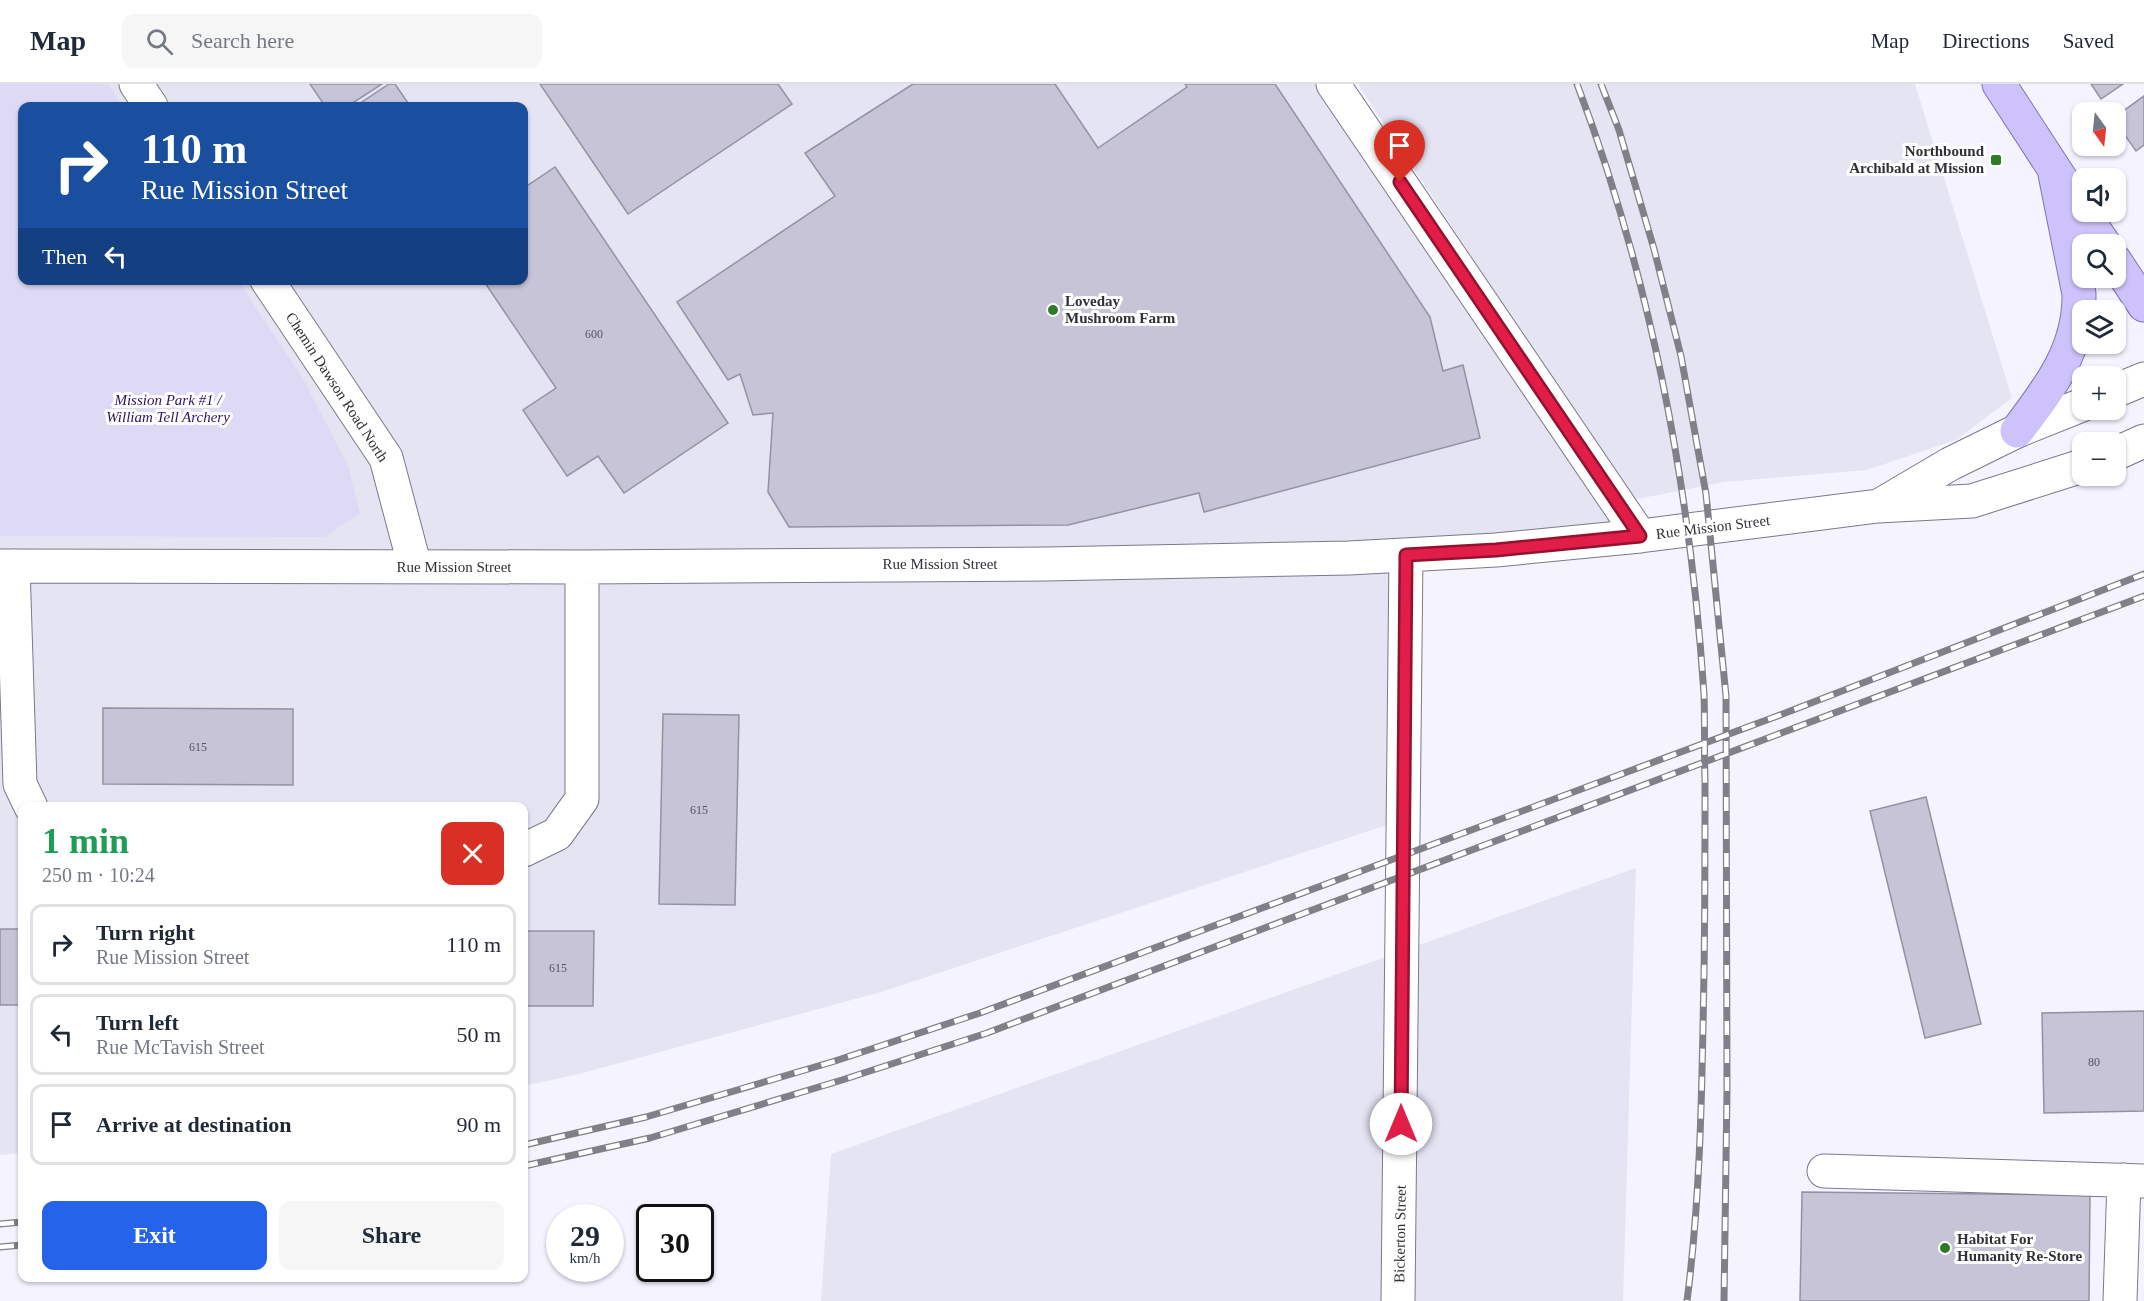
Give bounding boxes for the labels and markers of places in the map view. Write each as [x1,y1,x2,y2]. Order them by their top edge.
pin [1374,120,1425,182]
place label: Northbound Archibald at Mission [1849,143,1985,176]
marker: Northbound Archibald at Mission [1989,153,2003,167]
place label: Loveday Mushroom Farm [1065,293,1176,326]
marker: Loveday Mushroom Farm [1046,303,1060,317]
place label: Habitat For Humanity Re-Store [1957,1231,2082,1264]
marker: Habitat For Humanity Re-Store [1938,1241,1952,1255]

